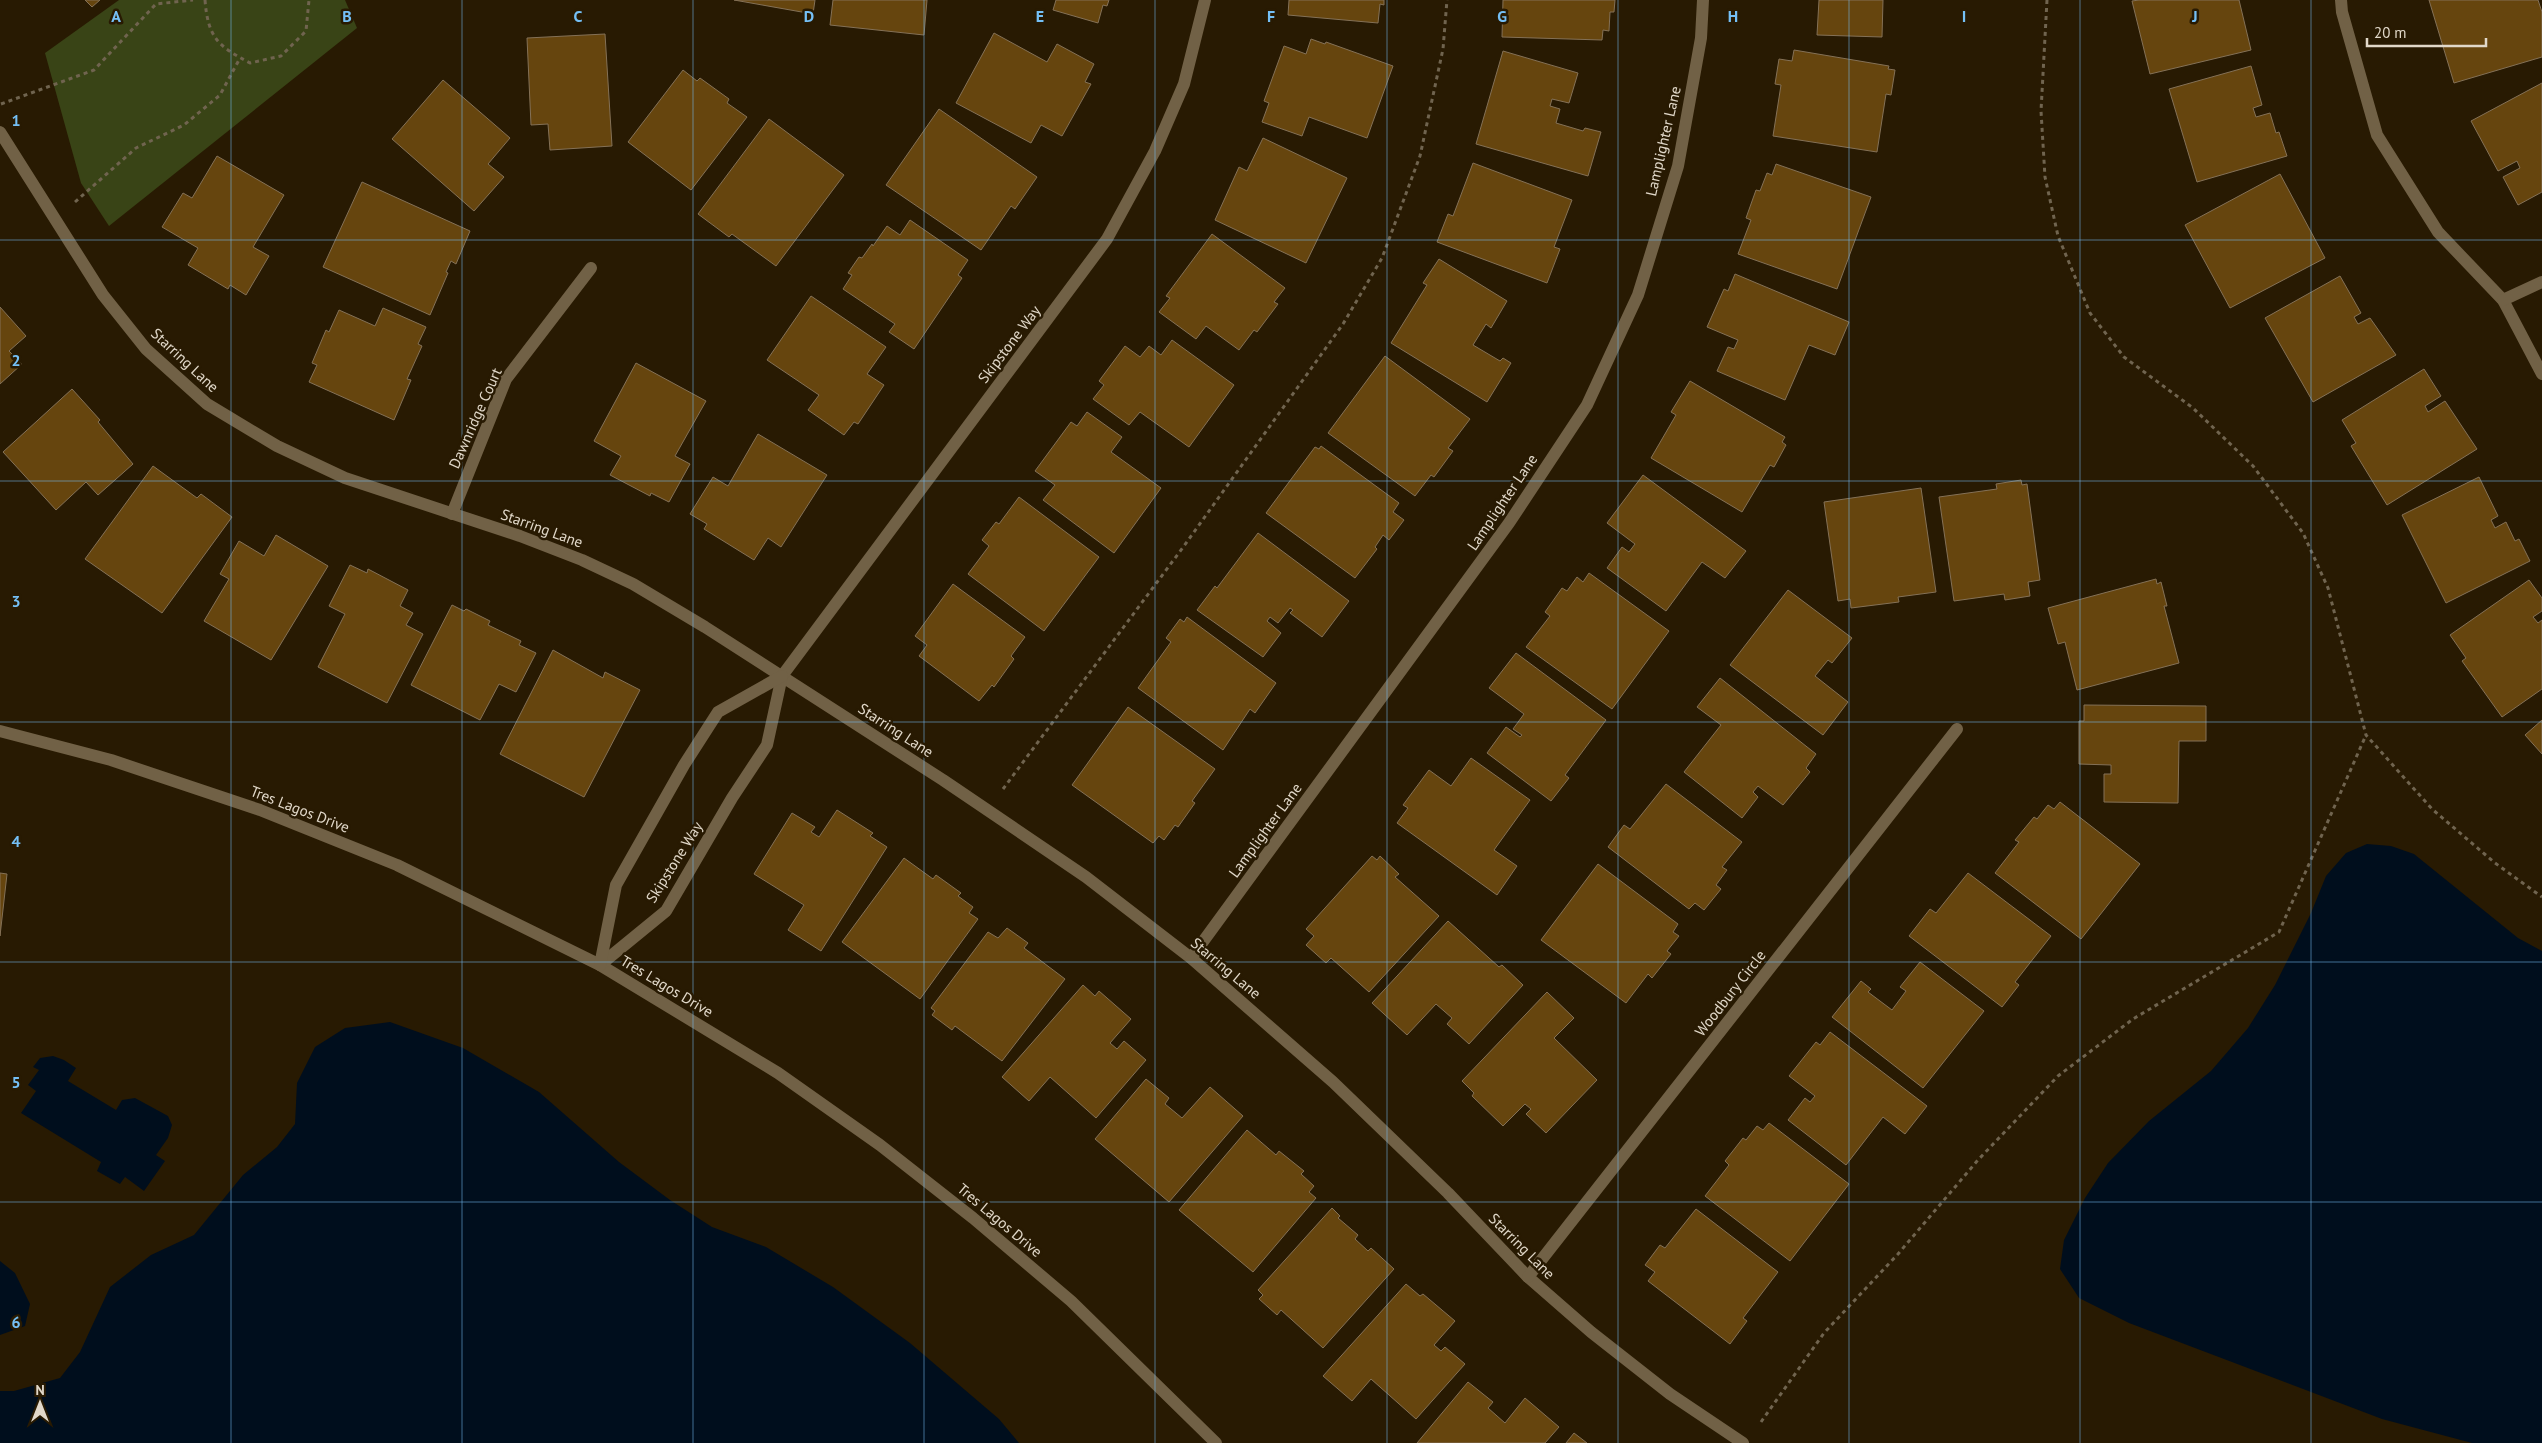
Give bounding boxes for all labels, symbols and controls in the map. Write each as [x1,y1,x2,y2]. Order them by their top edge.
text: A [111,6,121,26]
text: B [342,6,352,26]
text: C [574,6,583,26]
text: D [804,6,814,26]
text: E [1036,6,1044,26]
text: F [1267,6,1275,26]
text: G [1497,6,1507,26]
text: H [1728,6,1738,26]
text: I [1962,6,1966,26]
text: J [2191,6,2198,26]
scale bar [2367,15,2486,47]
text: 20 m [2374,23,2407,42]
street label: Lamplighter Lane [1641,84,1685,198]
text: 1 [11,110,21,130]
street label: Skipstone Way [974,301,1044,387]
street label: Starring Lane [147,324,223,396]
text: 2 [11,350,21,370]
street label: Dawnridge Court [444,365,506,471]
street label: Lamplighter Lane [1463,450,1541,554]
street label: Starring Lane [498,504,586,552]
text: 3 [11,591,21,611]
street label: Starring Lane [855,699,937,761]
street label: Lamplighter Lane [1224,779,1306,881]
street label: Tres Lagos Drive [248,781,352,837]
street label: Skipstone Way [641,818,707,906]
text: 4 [11,831,21,851]
street label: Starring Lane [1187,933,1265,1003]
street label: Woodbury Circle [1690,946,1770,1040]
street label: Tres Lagos Drive [617,951,717,1021]
text: 5 [11,1072,21,1092]
street label: Tres Lagos Drive [954,1179,1046,1261]
street label: Starring Lane [1485,1209,1559,1283]
text: 6 [11,1312,21,1332]
north arrow [15,1378,65,1428]
text: N [35,1381,45,1399]

